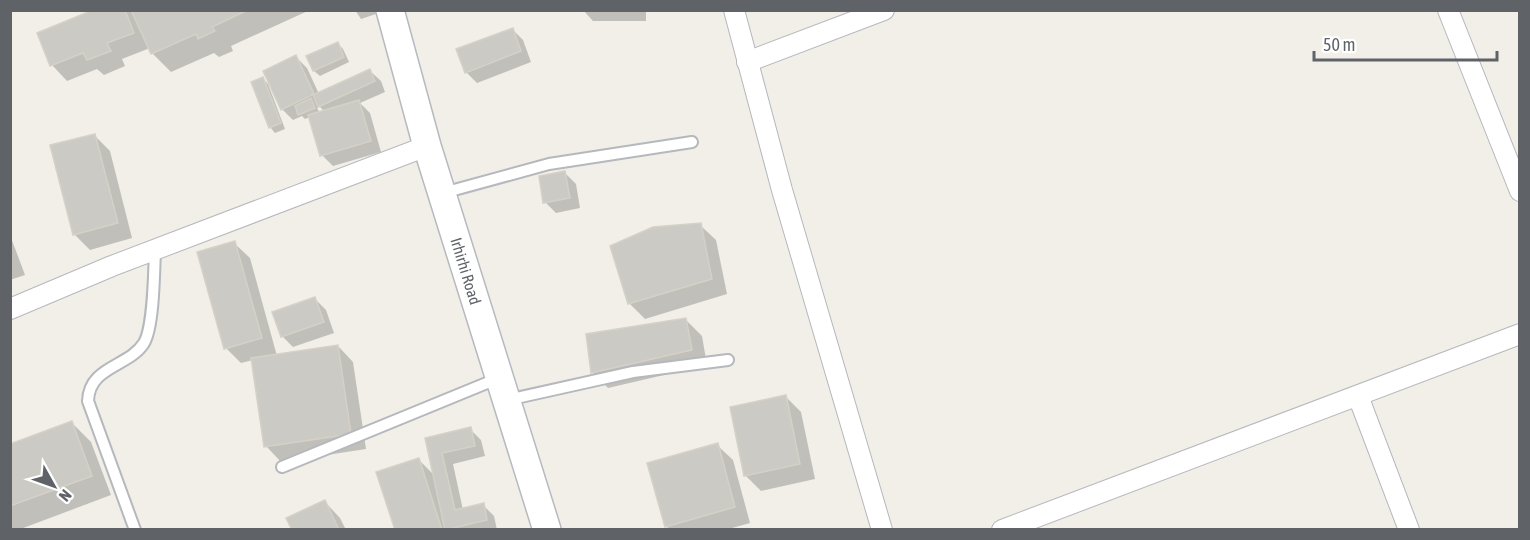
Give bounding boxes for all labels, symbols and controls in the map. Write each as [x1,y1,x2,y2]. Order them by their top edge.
scale bar [1314,24,1497,62]
text: 50 m [1323,34,1355,55]
street label: Irhirhi Road [447,235,485,307]
north arrow [24,456,84,516]
text: N [56,486,75,505]

